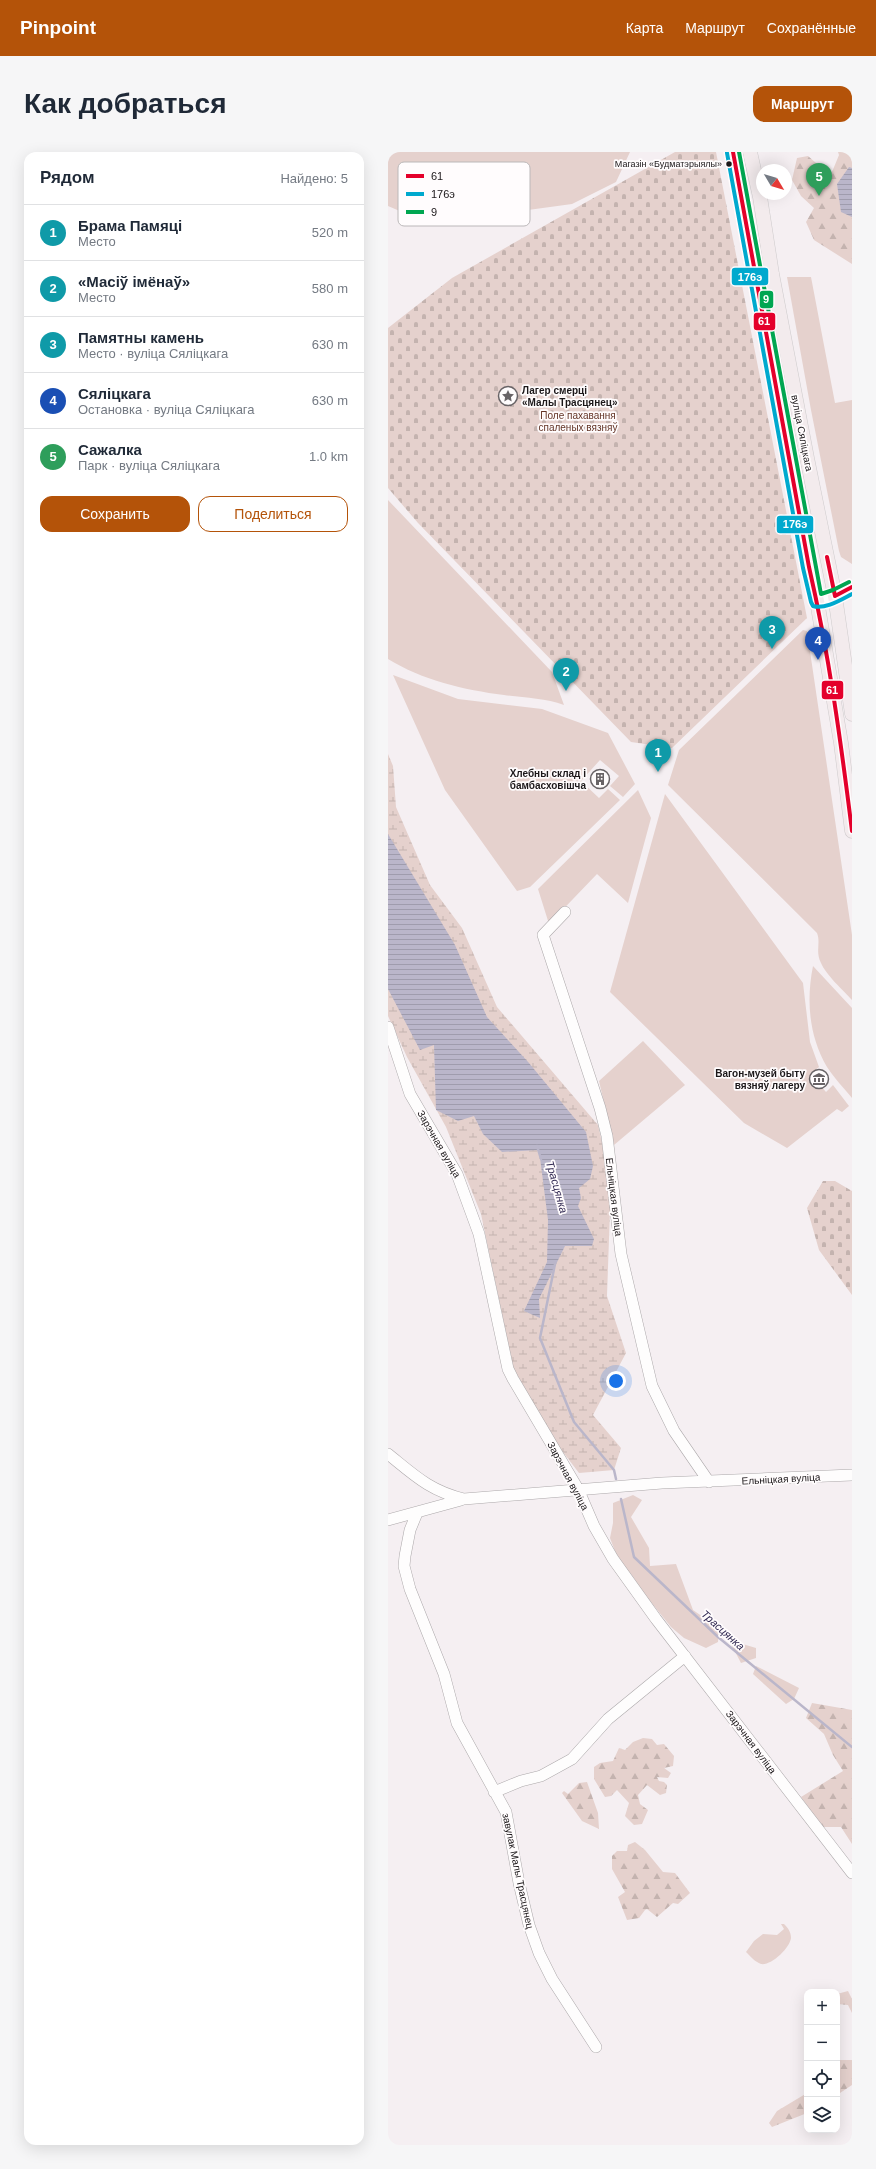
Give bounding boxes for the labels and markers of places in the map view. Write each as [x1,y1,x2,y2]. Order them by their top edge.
place label: Магазін «Будматэрыялы» [615,159,722,169]
marker: Магазін «Будматэрыялы» [724,159,734,169]
pin: 5 [806,163,832,196]
place icon: Лагер смерці «Малы Трасцянец» [497,385,519,407]
place label: Лагер смерці «Малы Трасцянец» [522,385,618,408]
pin: 3 [759,616,785,649]
pin: 4 [805,627,831,660]
pin: 2 [553,658,579,691]
pin: 1 [645,739,671,772]
place label: Хлебны склад і бамбасховішча [510,768,586,791]
building icon: Хлебны склад і бамбасховішча [589,768,611,790]
place label: Вагон-музей быту вязняў лагеру [715,1068,805,1091]
museum icon: Вагон-музей быту вязняў лагеру [808,1068,830,1090]

